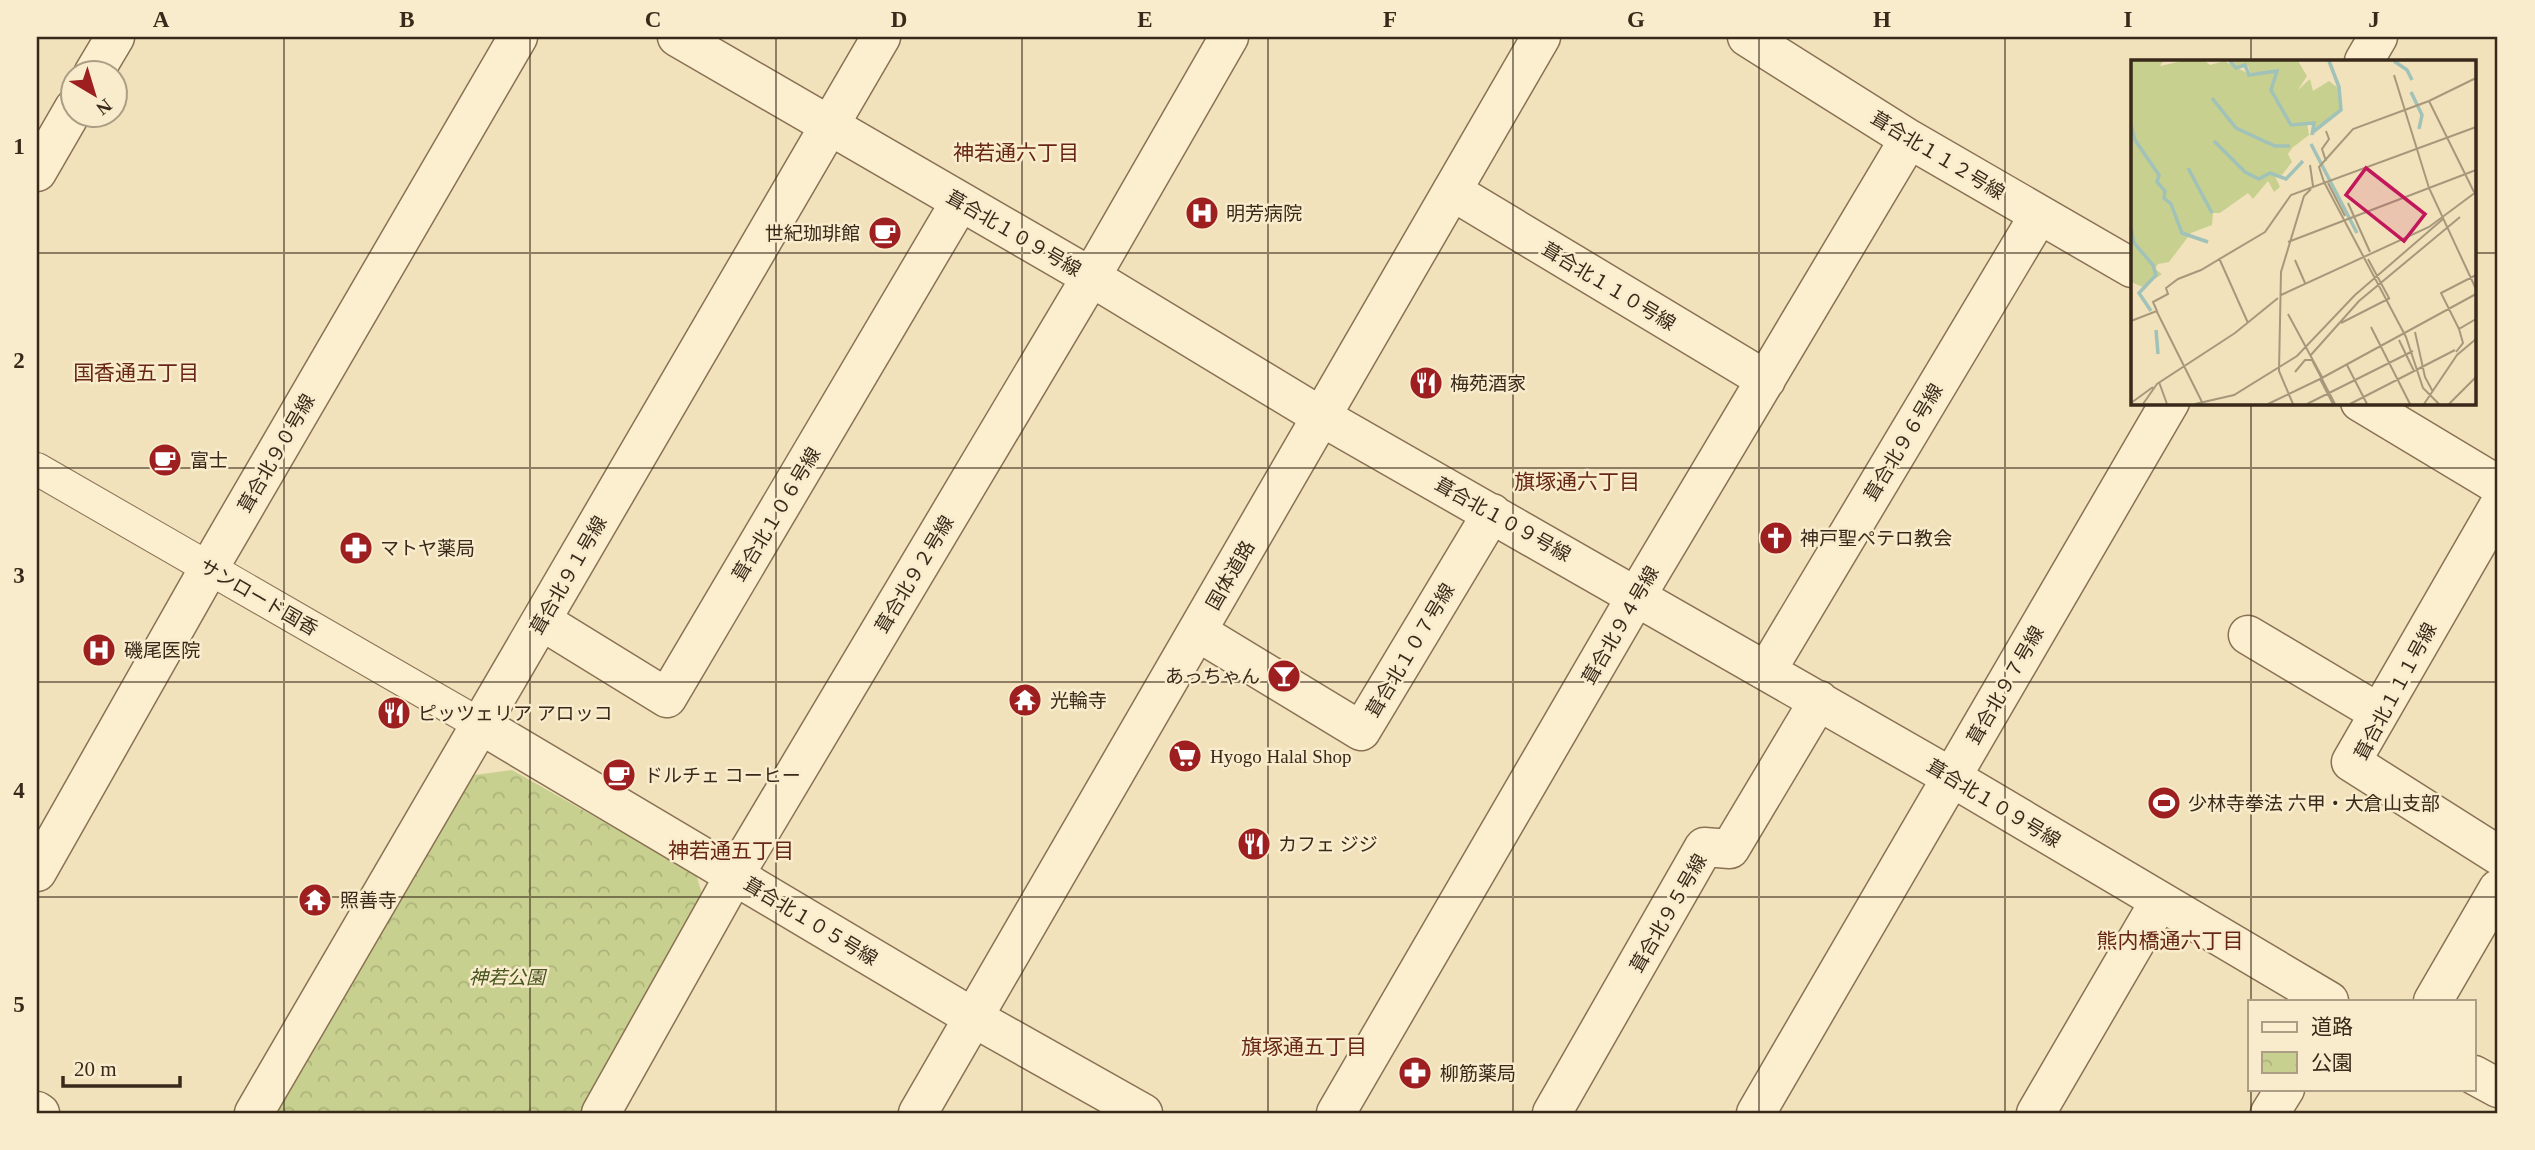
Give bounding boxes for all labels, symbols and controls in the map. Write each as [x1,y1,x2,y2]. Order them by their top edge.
text: A [153,7,170,32]
text: B [399,7,415,32]
text: C [645,7,661,32]
text: D [891,7,907,32]
text: E [1137,7,1153,32]
text: F [1383,7,1397,32]
text: G [1627,7,1645,32]
text: H [1873,7,1891,32]
text: I [2124,7,2133,32]
text: J [2368,7,2380,32]
north arrow [60,60,130,130]
inset map [2131,60,2476,404]
text: N [92,95,116,120]
street label: 葺合北１１２号線 [1867,107,2008,204]
text: 1 [13,134,25,159]
district label: 神若通六丁目 [953,141,1079,165]
street label: 葺合北１０９号線 [943,186,1085,281]
hospital icon: 明芳病院 [1183,194,1221,232]
place label: 明芳病院 [1226,203,1302,224]
cafe icon: 世紀珈琲館 [866,214,904,252]
place label: 世紀珈琲館 [765,223,860,244]
street label: 葺合北１１０号線 [1538,238,1679,335]
text: 2 [13,348,25,373]
district label: 国香通五丁目 [73,361,199,385]
restaurant icon: 梅苑酒家 [1407,364,1445,402]
place label: 梅苑酒家 [1450,373,1526,394]
street label: 葺合北９６号線 [1860,380,1947,505]
street label: 葺合北９０号線 [234,390,319,516]
cafe icon: 富士 [146,441,184,479]
street label: 葺合北１０６号線 [728,444,825,585]
place label: 富士 [190,450,228,471]
district label: 旗塚通六丁目 [1514,470,1640,494]
street label: 葺合北１０９号線 [1431,473,1574,565]
street label: 葺合北９１号線 [526,512,611,638]
street label: 葺合北９２号線 [871,512,958,637]
church icon: 神戸聖ぺテロ教会 [1757,519,1795,557]
place label: 神戸聖ぺテロ教会 [1800,528,1952,549]
pharmacy icon: マトヤ薬局 [337,529,375,567]
street label: 国体道路 [1202,537,1259,613]
place label: マトヤ薬局 [380,538,475,559]
street label: サンロード国香 [196,555,322,640]
street label: 葺合北９４号線 [1578,562,1663,688]
text: 3 [13,563,25,588]
street label: 葺合北１０７号線 [1362,580,1459,721]
street label: 葺合北１１１号線 [2350,619,2440,763]
street label: 葺合北９７号線 [1963,622,2048,748]
hospital icon: 磯尾医院 [80,631,118,669]
place label: 磯尾医院 [124,640,200,661]
bar icon: あっちゃん [1265,657,1303,695]
place label: あっちゃん [1165,666,1260,687]
temple icon: 光輪寺 [1006,681,1044,719]
place label: 光輪寺 [1050,690,1107,711]
restaurant icon: ピッツェリア アロッコ [375,694,413,732]
place label: ピッツェリア アロッコ [418,703,613,724]
supermarket icon: Hyogo Halal Shop [1166,737,1204,775]
place label: Hyogo Halal Shop [1210,746,1351,767]
street label: 葺合北１０９号線 [1923,755,2064,852]
cafe icon: ドルチェ コーヒー [600,756,638,794]
place label: ドルチェ コーヒー [644,765,801,786]
text: 4 [13,778,25,803]
sports icon: 少林寺拳法 六甲・大倉山支部 [2145,784,2183,822]
place label: 少林寺拳法 六甲・大倉山支部 [2188,793,2440,814]
restaurant icon: カフェ ジジ [1235,825,1273,863]
place label: カフェ ジジ [1278,834,1378,855]
district label: 神若通五丁目 [668,839,794,863]
street label: 葺合北９５号線 [1626,850,1711,976]
street label: 葺合北１０５号線 [740,873,881,970]
temple icon: 照善寺 [296,881,334,919]
place label: 照善寺 [340,890,397,911]
district label: 熊内橋通六丁目 [2097,929,2244,953]
park label: 神若公園 [469,967,548,988]
text: 5 [13,992,25,1017]
legend [2248,1000,2476,1090]
text: 道路 [2311,1015,2353,1039]
district label: 旗塚通五丁目 [1241,1035,1367,1059]
scale bar [63,1045,180,1089]
text: 公園 [2311,1051,2353,1075]
pharmacy icon: 柳筋薬局 [1396,1054,1434,1092]
text: 20 m [74,1057,117,1081]
place label: 柳筋薬局 [1440,1063,1516,1084]

